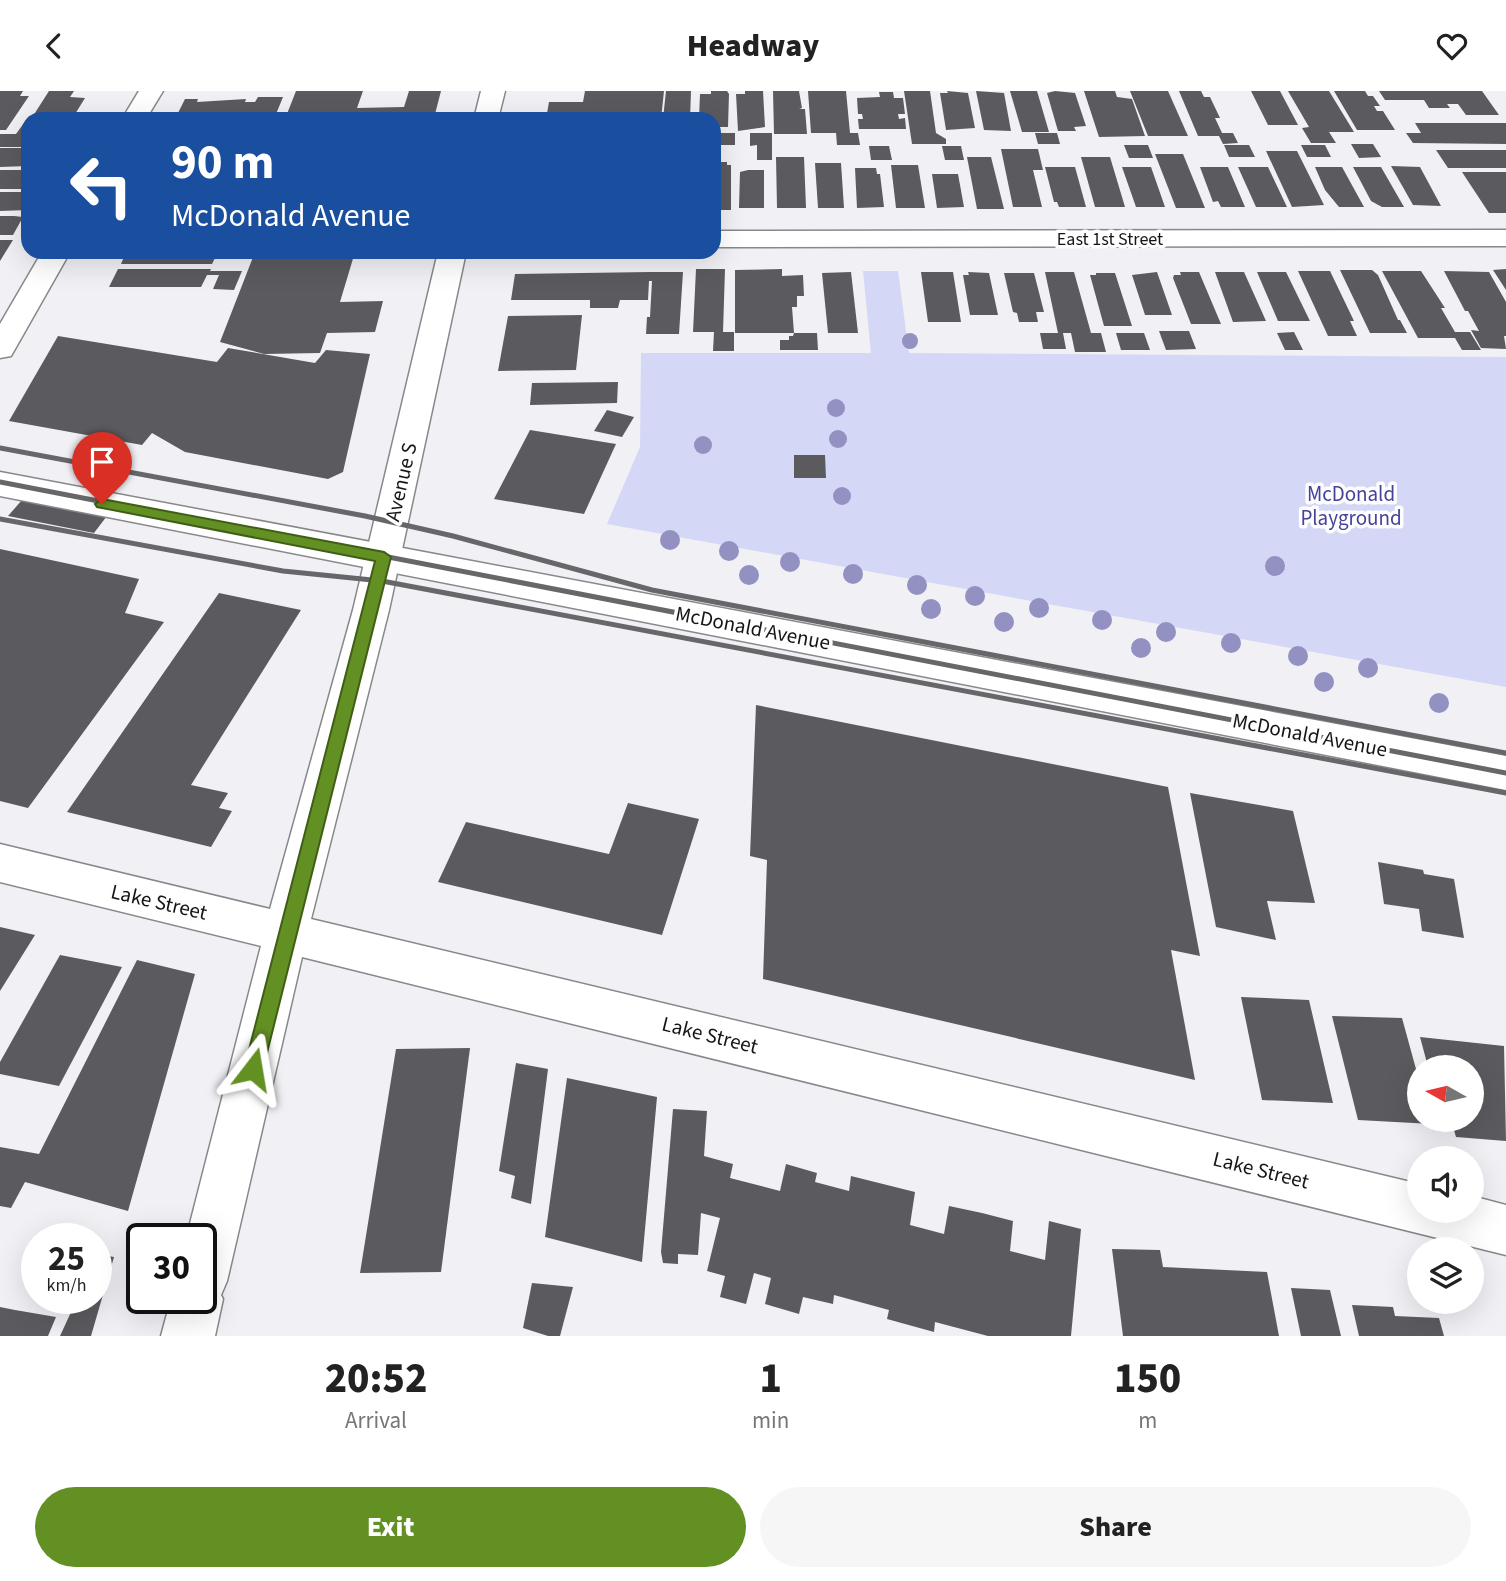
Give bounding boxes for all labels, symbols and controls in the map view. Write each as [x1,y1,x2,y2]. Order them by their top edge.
text: Headway [687,23,819,69]
icon: back [35,27,73,65]
icon: heart [1433,27,1471,65]
text: 90 m [171,128,275,198]
icon: left [56,140,147,231]
text: McDonald Avenue [171,193,410,239]
street label: East 1st Street [1057,227,1163,252]
pin [72,432,132,504]
street label: Avenue S [377,440,425,524]
icon: arrive [83,443,121,481]
park label: McDonald Playground [1300,479,1402,533]
street label: McDonald Avenue [673,598,833,658]
street label: McDonald Avenue [1230,705,1390,765]
street label: Lake Street [108,876,210,928]
street label: Lake Street [659,1009,761,1061]
position arrow [216,1032,290,1106]
north arrow [1407,1055,1484,1132]
map controls [1407,1055,1484,1314]
street label: Lake Street [1210,1144,1312,1196]
button: sound [1407,1146,1484,1223]
speed limit sign: 30 [126,1223,217,1314]
text: 25 [48,1234,85,1284]
button: layers [1407,1237,1484,1314]
text: km/h [47,1273,86,1298]
text: 20:52 [325,1349,427,1409]
text: 1 [759,1349,782,1409]
text: 150 [1114,1349,1181,1409]
text: Arrival [345,1404,407,1437]
text: min [752,1404,789,1437]
text: m [1138,1404,1157,1437]
button: Exit [35,1487,746,1567]
button: Share [760,1487,1471,1567]

